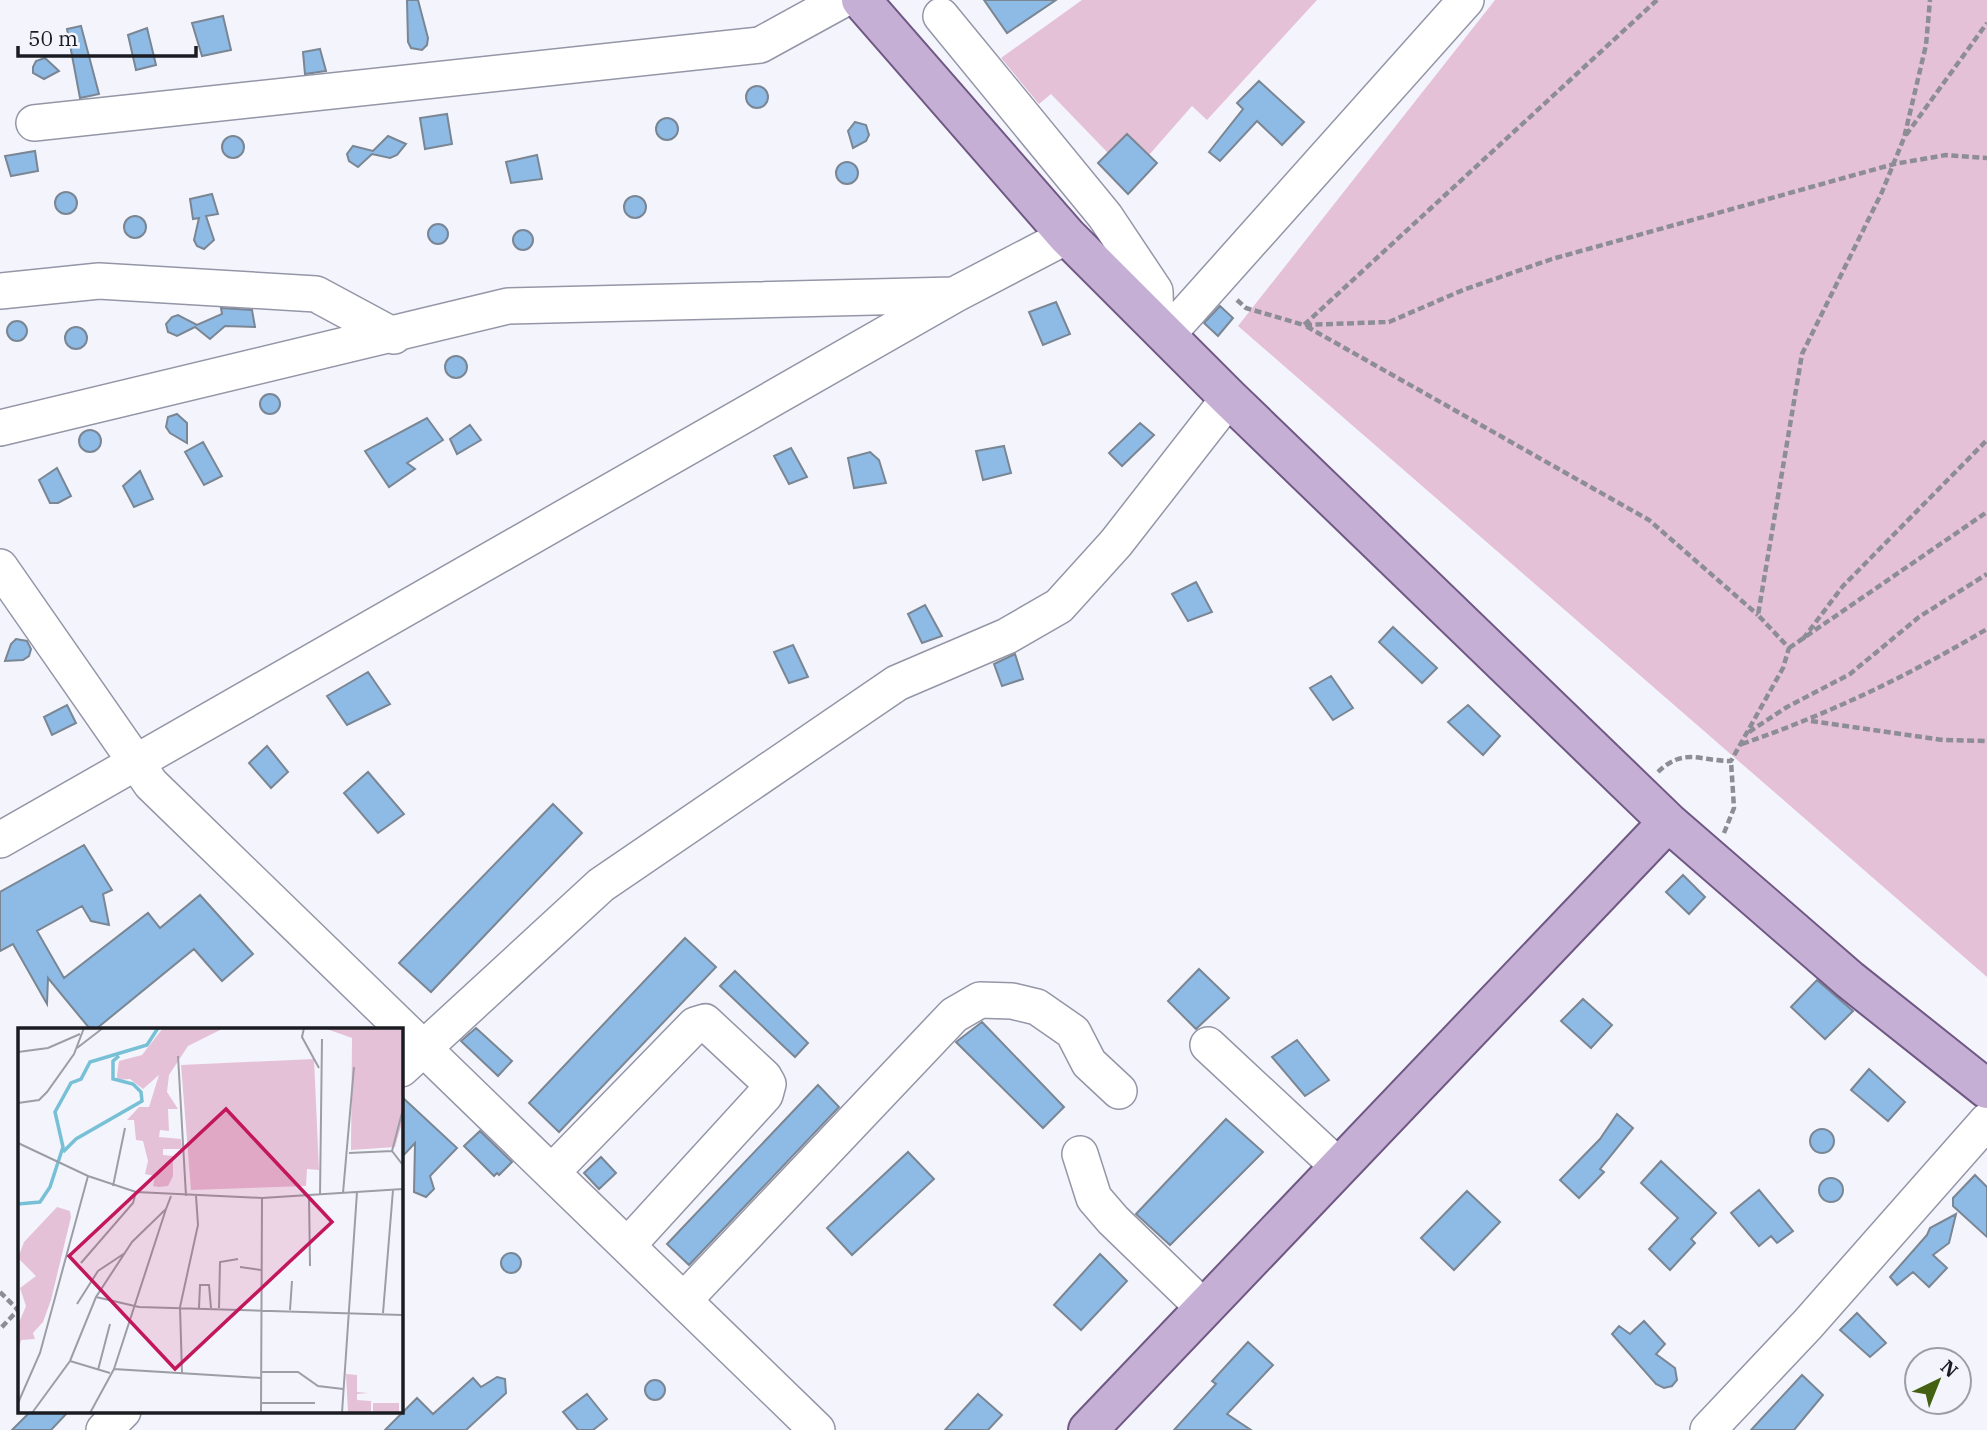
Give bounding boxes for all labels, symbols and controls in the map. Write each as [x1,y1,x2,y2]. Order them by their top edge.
scale bar [18,14,196,58]
text: 50 m [28,24,78,52]
inset map [18,1028,402,1412]
north arrow [1903,1346,1973,1416]
text: N [1936,1355,1963,1382]

